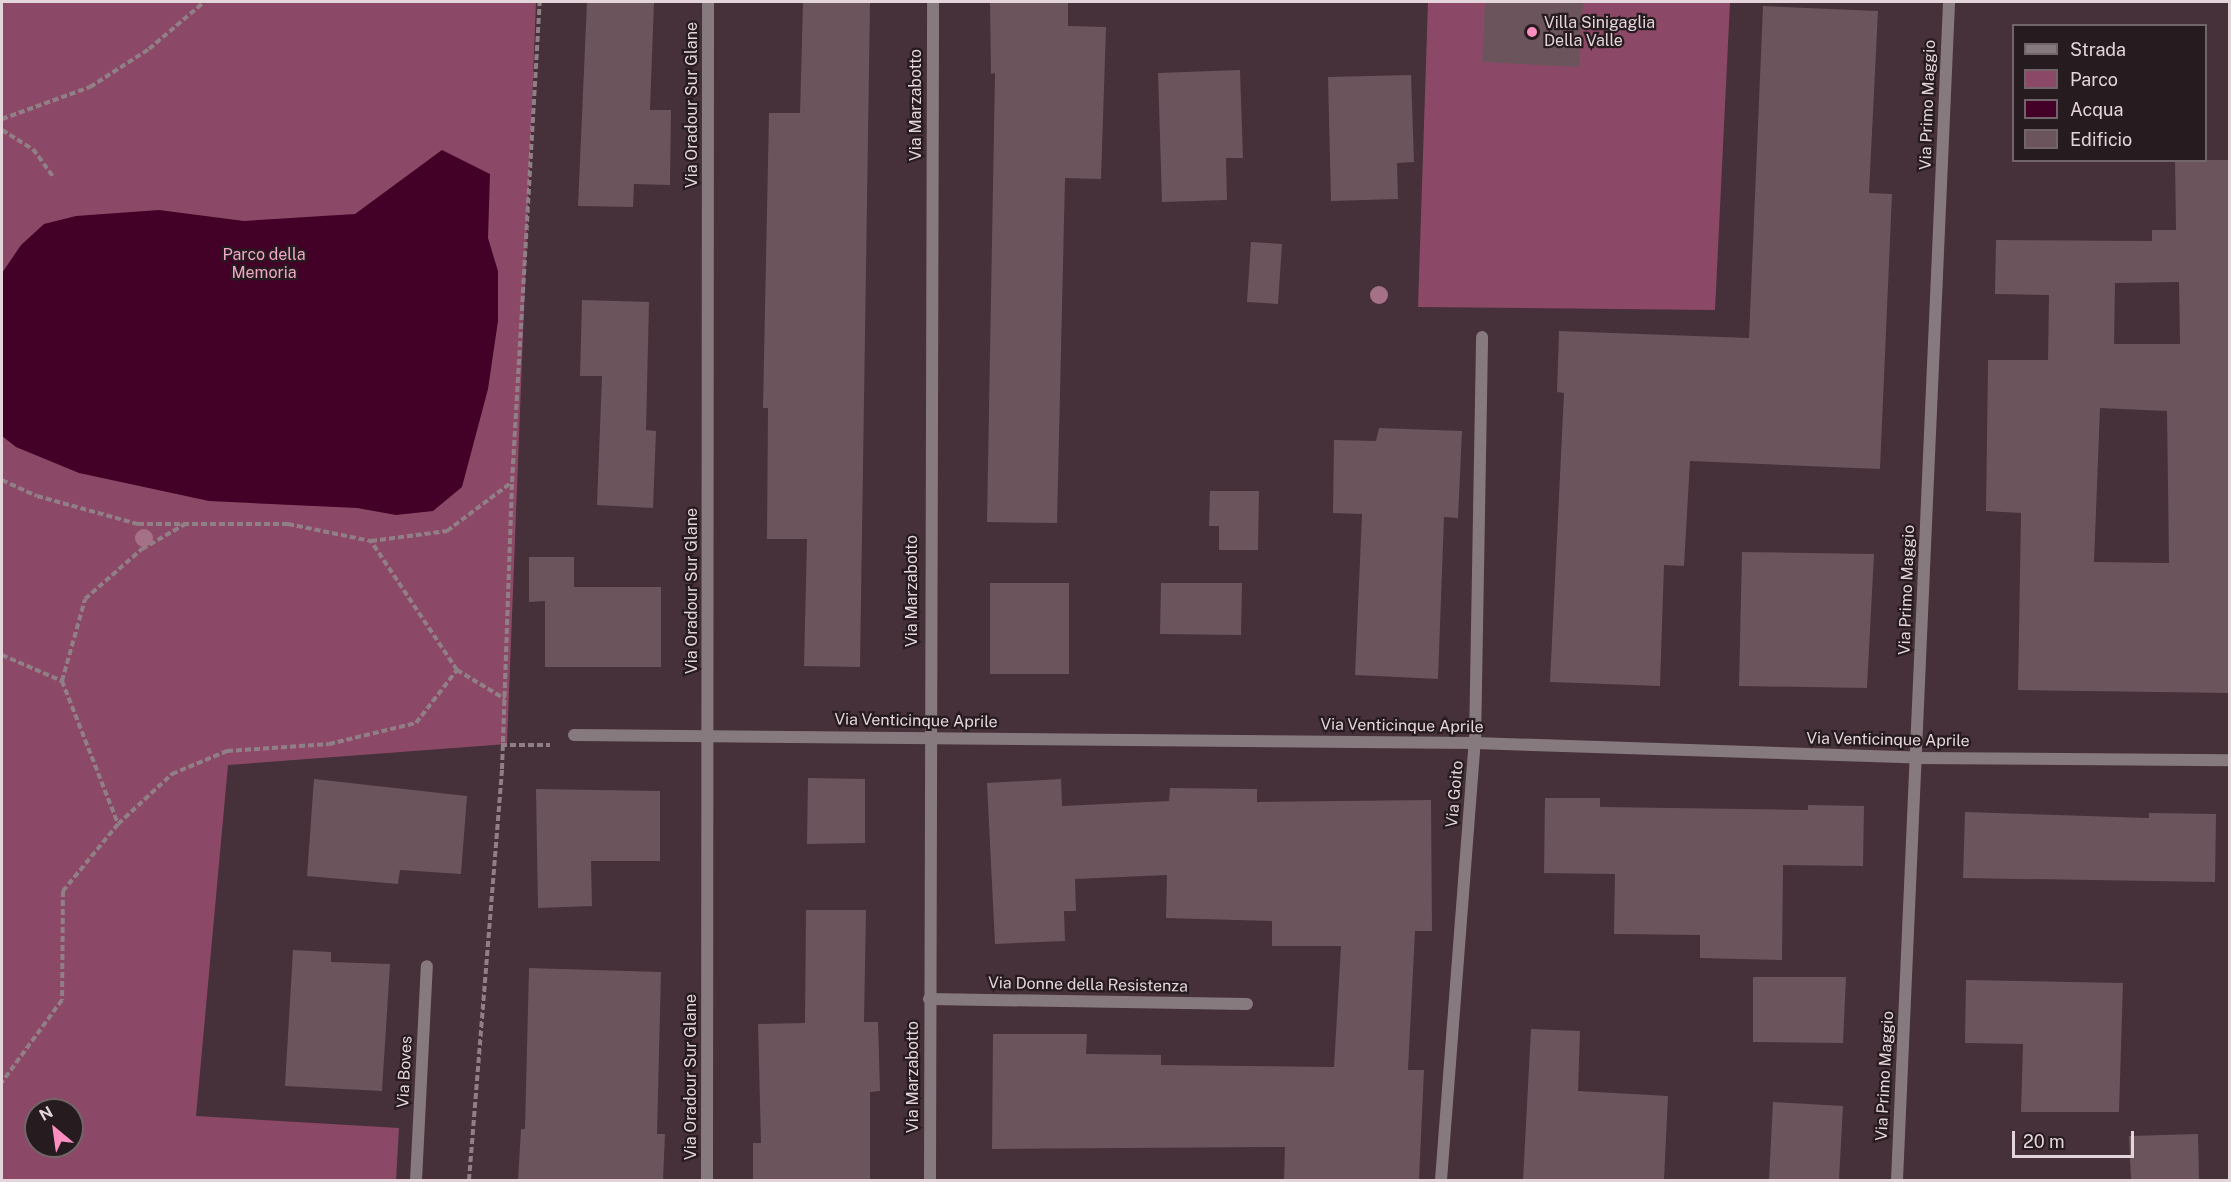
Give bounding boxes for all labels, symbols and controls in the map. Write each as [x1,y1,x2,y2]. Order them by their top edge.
place label: Villa Sinigaglia Della Valle [1544,13,1655,51]
street label: Via Oradour Sur Glane [682,22,702,188]
legend [2012,24,2207,162]
marker: Villa Sinigaglia Della Valle [1525,25,1539,39]
street label: Via Primo Maggio [1916,39,1940,171]
text: Strada [2070,39,2126,60]
street label: Via Marzabotto [906,49,926,161]
text: Parco [2070,69,2118,90]
text: Acqua [2070,99,2123,120]
text: Edificio [2070,129,2132,150]
park label: Parco della Memoria [222,245,306,283]
street label: Via Oradour Sur Glane [682,508,702,674]
street label: Via Primo Maggio [1895,524,1919,656]
street label: Via Marzabotto [902,535,922,647]
street label: Via Venticinque Aprile [834,710,998,732]
street label: Via Venticinque Aprile [1320,715,1484,737]
street label: Via Venticinque Aprile [1806,729,1970,751]
street label: Via Goito [1443,760,1467,828]
street label: Via Donne della Resistenza [988,974,1188,996]
street label: Via Oradour Sur Glane [681,994,701,1160]
street label: Via Primo Maggio [1872,1010,1898,1142]
street label: Via Marzabotto [903,1021,923,1133]
street label: Via Boves [394,1035,416,1109]
north arrow [24,1098,84,1158]
text: N [36,1102,56,1125]
scale bar [2015,1119,2136,1157]
text: 20 m [2023,1131,2065,1152]

